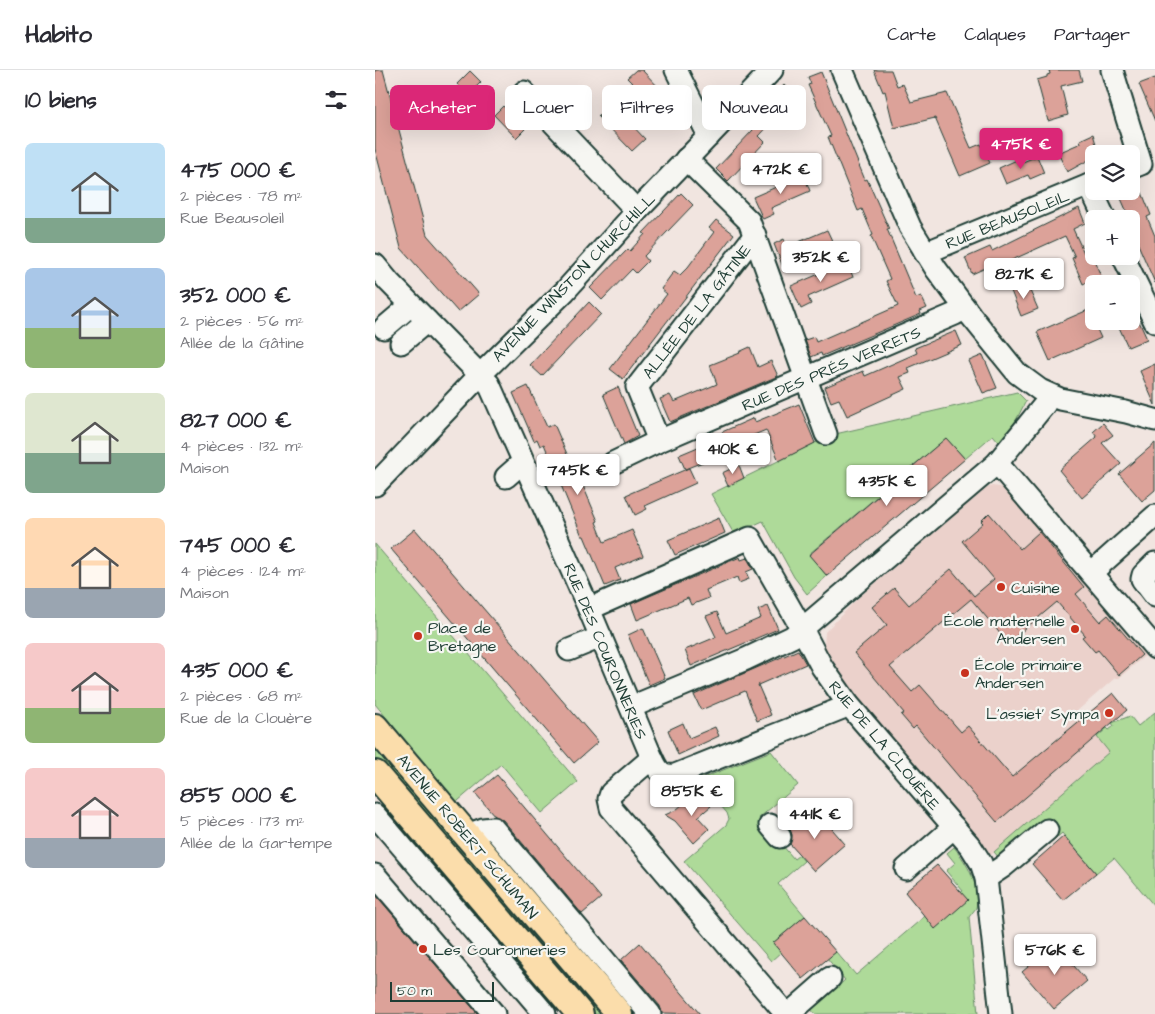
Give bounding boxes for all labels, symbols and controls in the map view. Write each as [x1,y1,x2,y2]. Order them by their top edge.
text: Habito [25,18,92,52]
text: Carte [887,22,936,47]
text: Calques [964,22,1026,47]
text: Partager [1054,22,1130,47]
chip: Acheter [390,85,495,130]
chip: Louer [505,85,592,130]
chip: Filtres [602,85,692,130]
chip: Nouveau [702,85,806,130]
text: 10 biens [25,86,97,115]
icon: filters [322,86,350,114]
pin: 475K € [980,128,1062,170]
text: 475K € [991,133,1051,155]
map controls [1085,145,1140,330]
button: layers [1085,145,1140,200]
pin: 472K € [740,152,822,195]
text: 475 000 € [180,156,295,185]
text: 472K € [752,158,810,180]
icon: home [65,163,125,223]
text: 2 pièces · 78 m² [180,185,303,207]
street label: RUE BEAUSOLEIL [942,185,1072,255]
street label: AVENUE WINSTON CHURCHILL [487,189,660,367]
text: Rue Beausoleil [180,207,284,229]
button: + [1085,210,1140,265]
street label: ALLÉE DE LA GÂTINE [637,239,757,383]
pin: 352K € [780,240,862,283]
text: 352K € [792,246,850,268]
pin: 827K € [983,258,1065,300]
text: 827K € [995,263,1053,285]
button: − [1085,275,1140,330]
text: 352 000 € [180,281,291,310]
icon: home [65,288,125,348]
text: 2 pièces · 56 m² [180,310,304,332]
street label: RUE DES PRÉS VERRETS [738,321,924,417]
text: Allée de la Gâtine [180,332,304,354]
text: 827 000 € [180,406,292,435]
icon: home [65,413,125,473]
pin: 410K € [692,432,774,475]
text: 4 pièces · 132 m² [180,435,303,457]
text: 410K € [707,438,759,460]
pin: 745K € [537,454,619,496]
text: Maison [180,457,229,479]
text: 745K € [548,459,608,481]
pin: 435K € [846,464,928,507]
text: 435K € [857,470,917,492]
text: 745 000 € [180,531,295,560]
icon: home [65,538,125,598]
text: 4 pièces · 124 m² [180,560,306,582]
street label: RUE DES COURONNERIES [558,560,652,743]
place label: Cuisine [1011,577,1060,599]
marker: Cuisine [995,581,1007,593]
text: Maison [180,582,229,604]
place label: École maternelle Andersen [944,610,1065,650]
place label: Place de Bretagne [428,617,497,658]
marker: École maternelle Andersen [1069,623,1081,635]
marker: Place de Bretagne [412,630,424,642]
place label: École primaire Andersen [975,654,1082,694]
text: 435 000 € [180,656,293,685]
icon: home [65,663,125,723]
marker: École primaire Andersen [959,667,971,679]
street label: RUE DE LA CLOUÈRE [824,676,945,815]
text: 2 pièces · 68 m² [180,685,303,707]
place label: L'assiet' Sympa [986,703,1099,726]
text: Rue de la Clouère [180,707,312,729]
marker: L'assiet' Sympa [1103,707,1115,719]
street label: AVENUE ROBERT SCHUMAN [392,749,543,924]
pin: 855K € [651,774,733,817]
text: 855K € [661,780,723,802]
text: 855 000 € [180,781,297,810]
icon: home [65,788,125,848]
pin: 441K € [774,798,856,840]
text: 441K € [789,803,841,825]
text: 5 pièces · 173 m² [180,810,304,832]
text: Allée de la Gartempe [180,832,333,854]
pin: 576K € [1014,934,1096,976]
place label: Les Couronneries [433,939,566,961]
text: 576K € [1025,939,1085,961]
marker: Les Couronneries [417,943,429,955]
scale bar [390,979,494,1002]
text: 50 m [397,981,432,1001]

